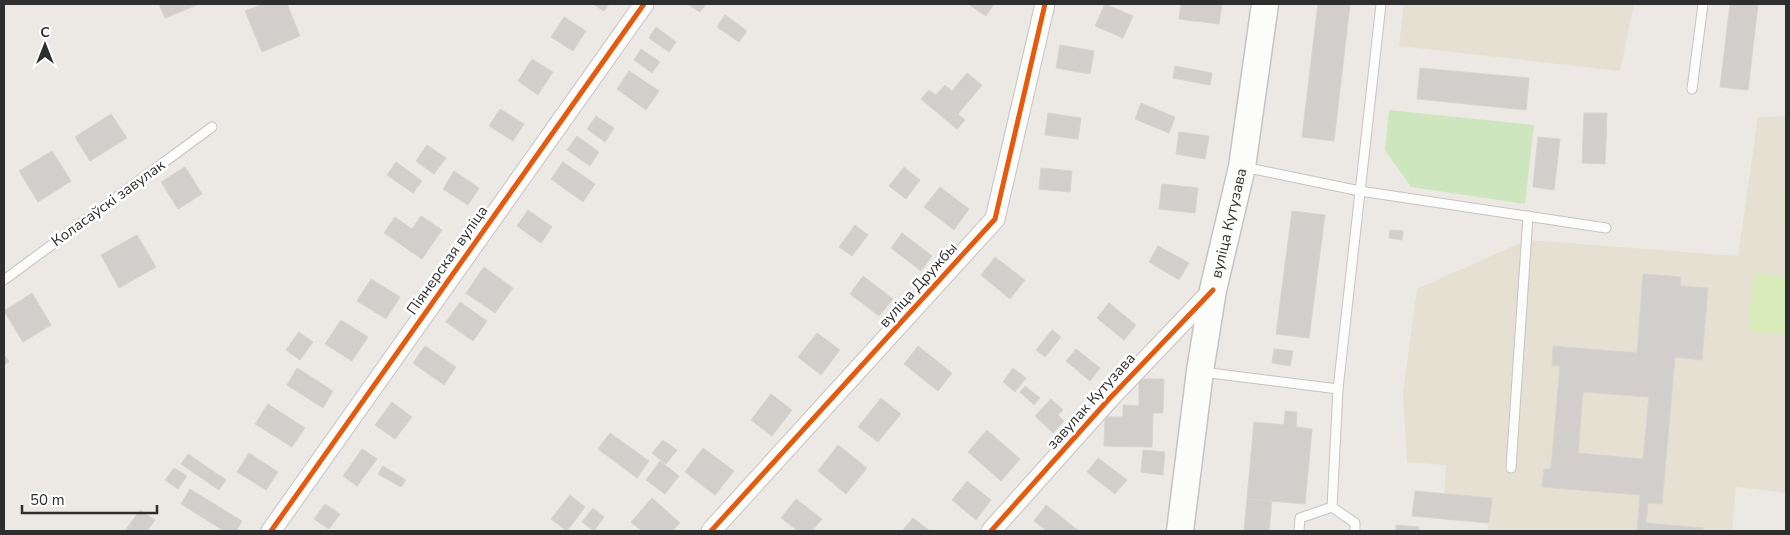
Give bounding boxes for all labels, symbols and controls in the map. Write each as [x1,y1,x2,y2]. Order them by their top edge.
north arrow [20,20,70,70]
text: С [40,23,50,42]
street label: Коласаўскі завулак [47,155,169,251]
street label: вуліца Кутузава [1206,166,1251,280]
street label: Піянерская вуліца [402,202,492,318]
street label: вуліца Дружбы [874,238,962,332]
street label: завулак Кутузава [1042,349,1140,453]
scale bar [22,482,158,514]
text: 50 m [30,490,65,510]

